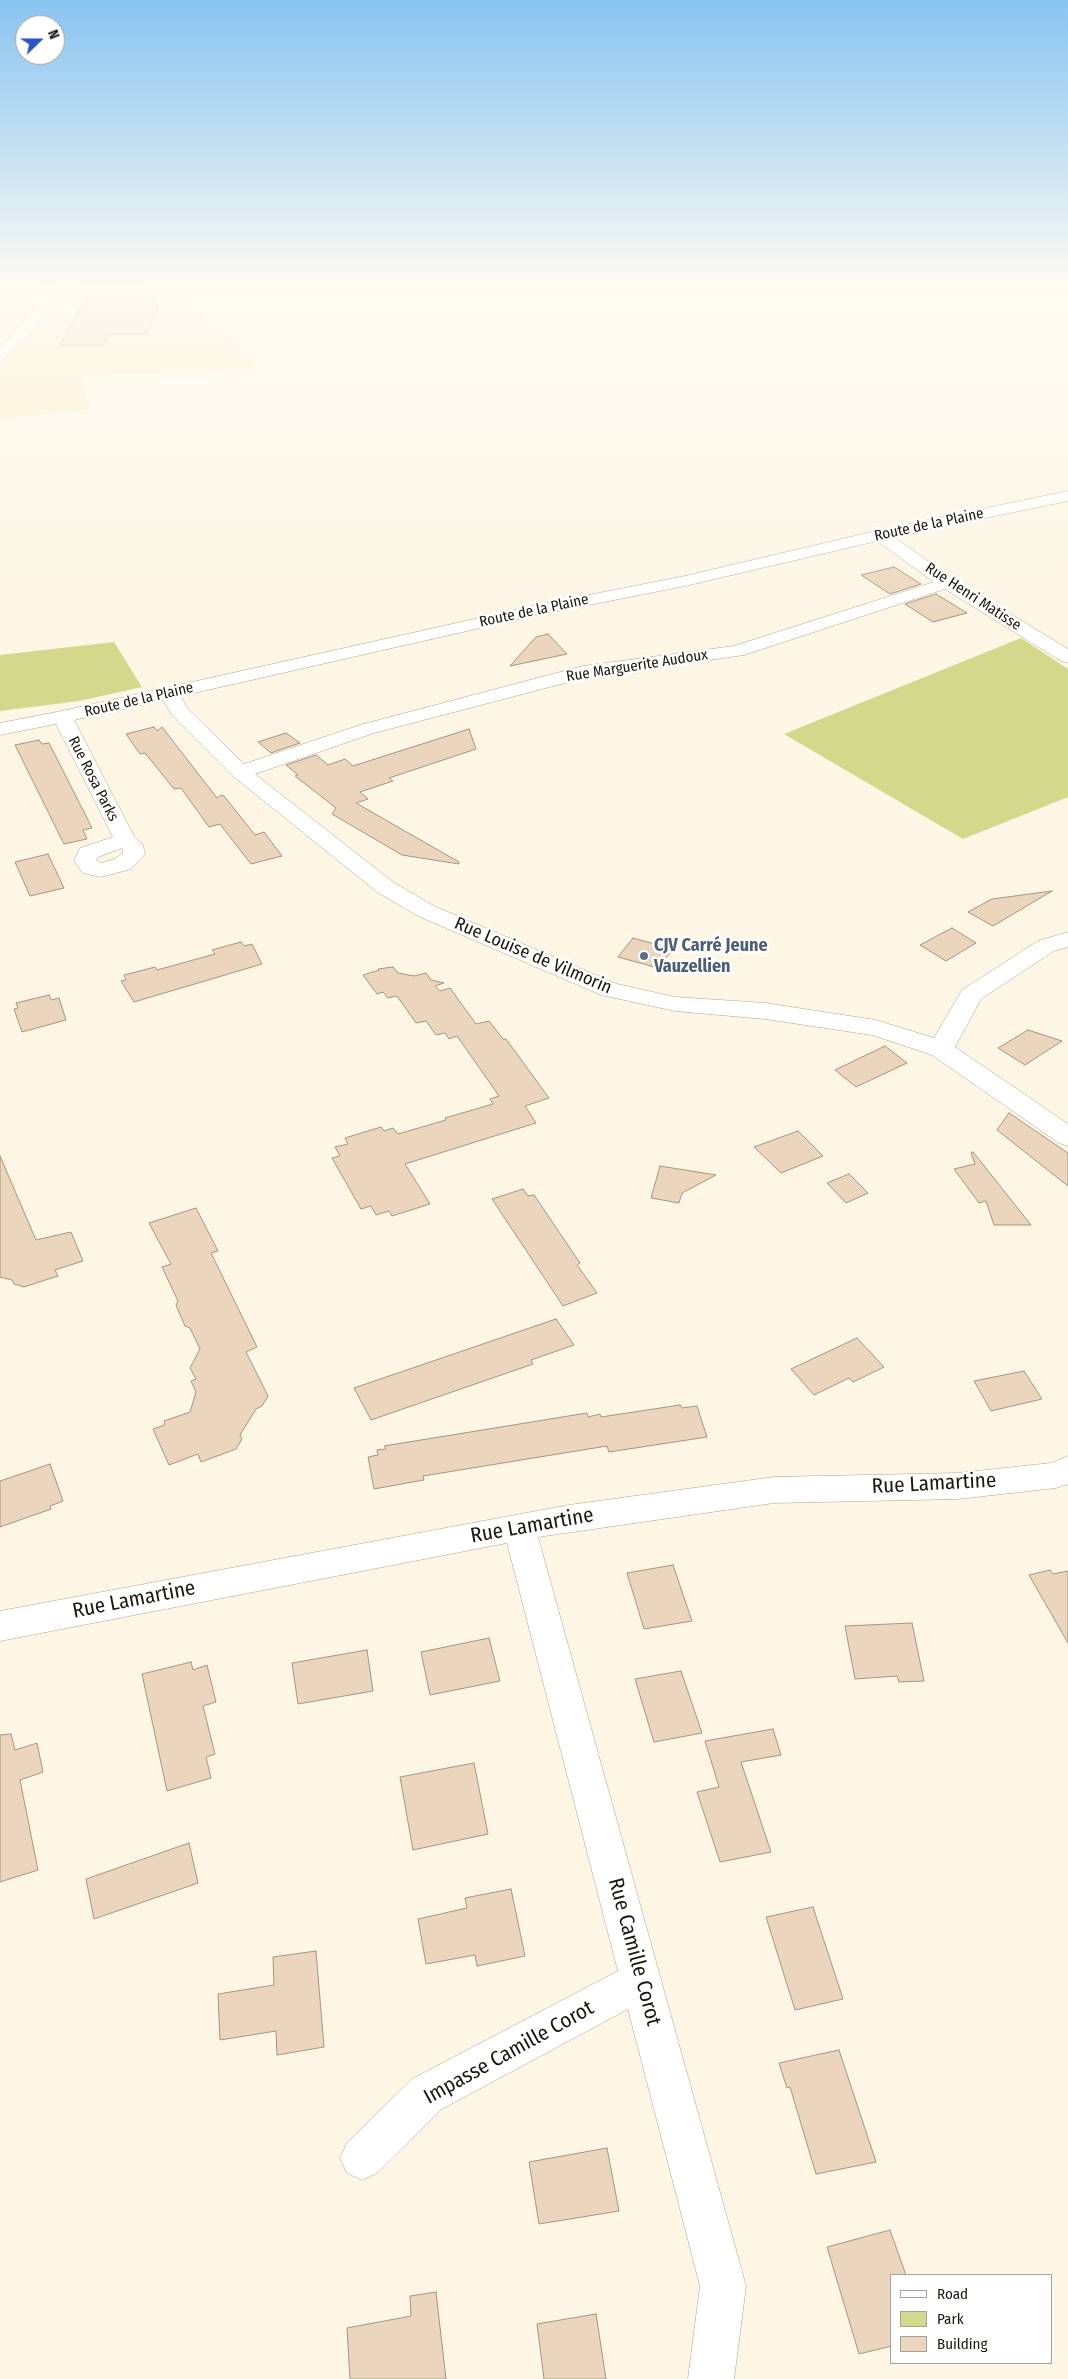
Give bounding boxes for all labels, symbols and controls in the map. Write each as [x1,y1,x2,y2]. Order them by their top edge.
north arrow [15,15,65,65]
text: N [44,27,63,42]
street label: Route de la Plaine [873,505,985,545]
street label: Rue Henri Matisse [922,559,1024,635]
street label: Route de la Plaine [478,591,590,631]
street label: Rue Marguerite Audoux [565,646,709,686]
street label: Route de la Plaine [83,679,195,721]
street label: Rue Rosa Parks [64,734,122,824]
street label: Rue Louise de Vilmorin [451,913,615,999]
place label: CJV Carré Jeune Vauzellien [654,935,768,978]
marker: CJV Carré Jeune Vauzellien [638,950,650,962]
street label: Rue Lamartine [871,1468,997,1500]
street label: Rue Lamartine [468,1503,596,1549]
street label: Rue Lamartine [70,1576,198,1624]
street label: Rue Camille Corot [602,1875,666,2029]
street label: Impasse Camille Corot [420,1996,598,2110]
legend [890,2274,1053,2364]
text: Road [937,2285,968,2303]
text: Park [937,2310,964,2328]
text: Building [937,2335,988,2353]

